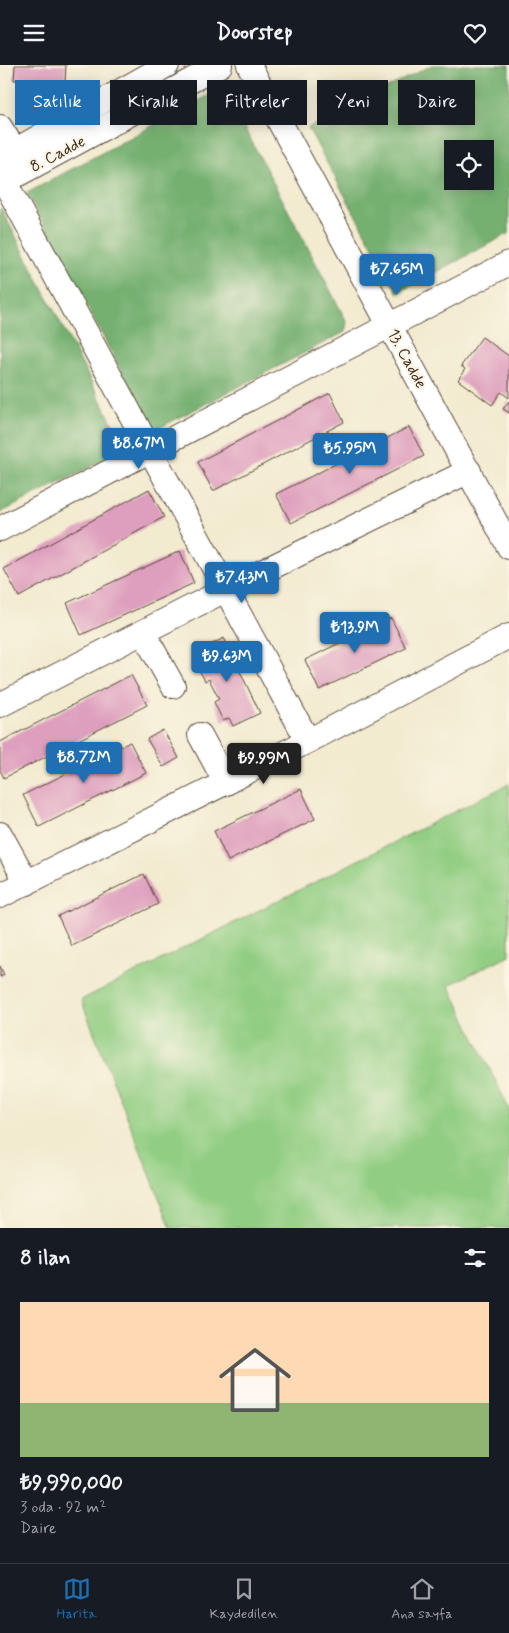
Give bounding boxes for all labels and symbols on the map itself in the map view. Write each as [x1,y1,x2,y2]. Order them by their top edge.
street label: 8. Cadde [26,131,89,178]
pin: ₺7.65M [356,253,438,296]
street label: 13. Cadde [382,325,431,392]
pin: ₺8.67M [98,427,180,470]
pin: ₺5.95M [309,433,391,475]
pin: ₺7.43M [201,561,283,604]
pin: ₺13.9M [314,611,396,654]
pin: ₺9.63M [186,641,268,683]
pin: ₺8.72M [43,741,125,784]
pin: ₺9.99M [223,743,305,785]

